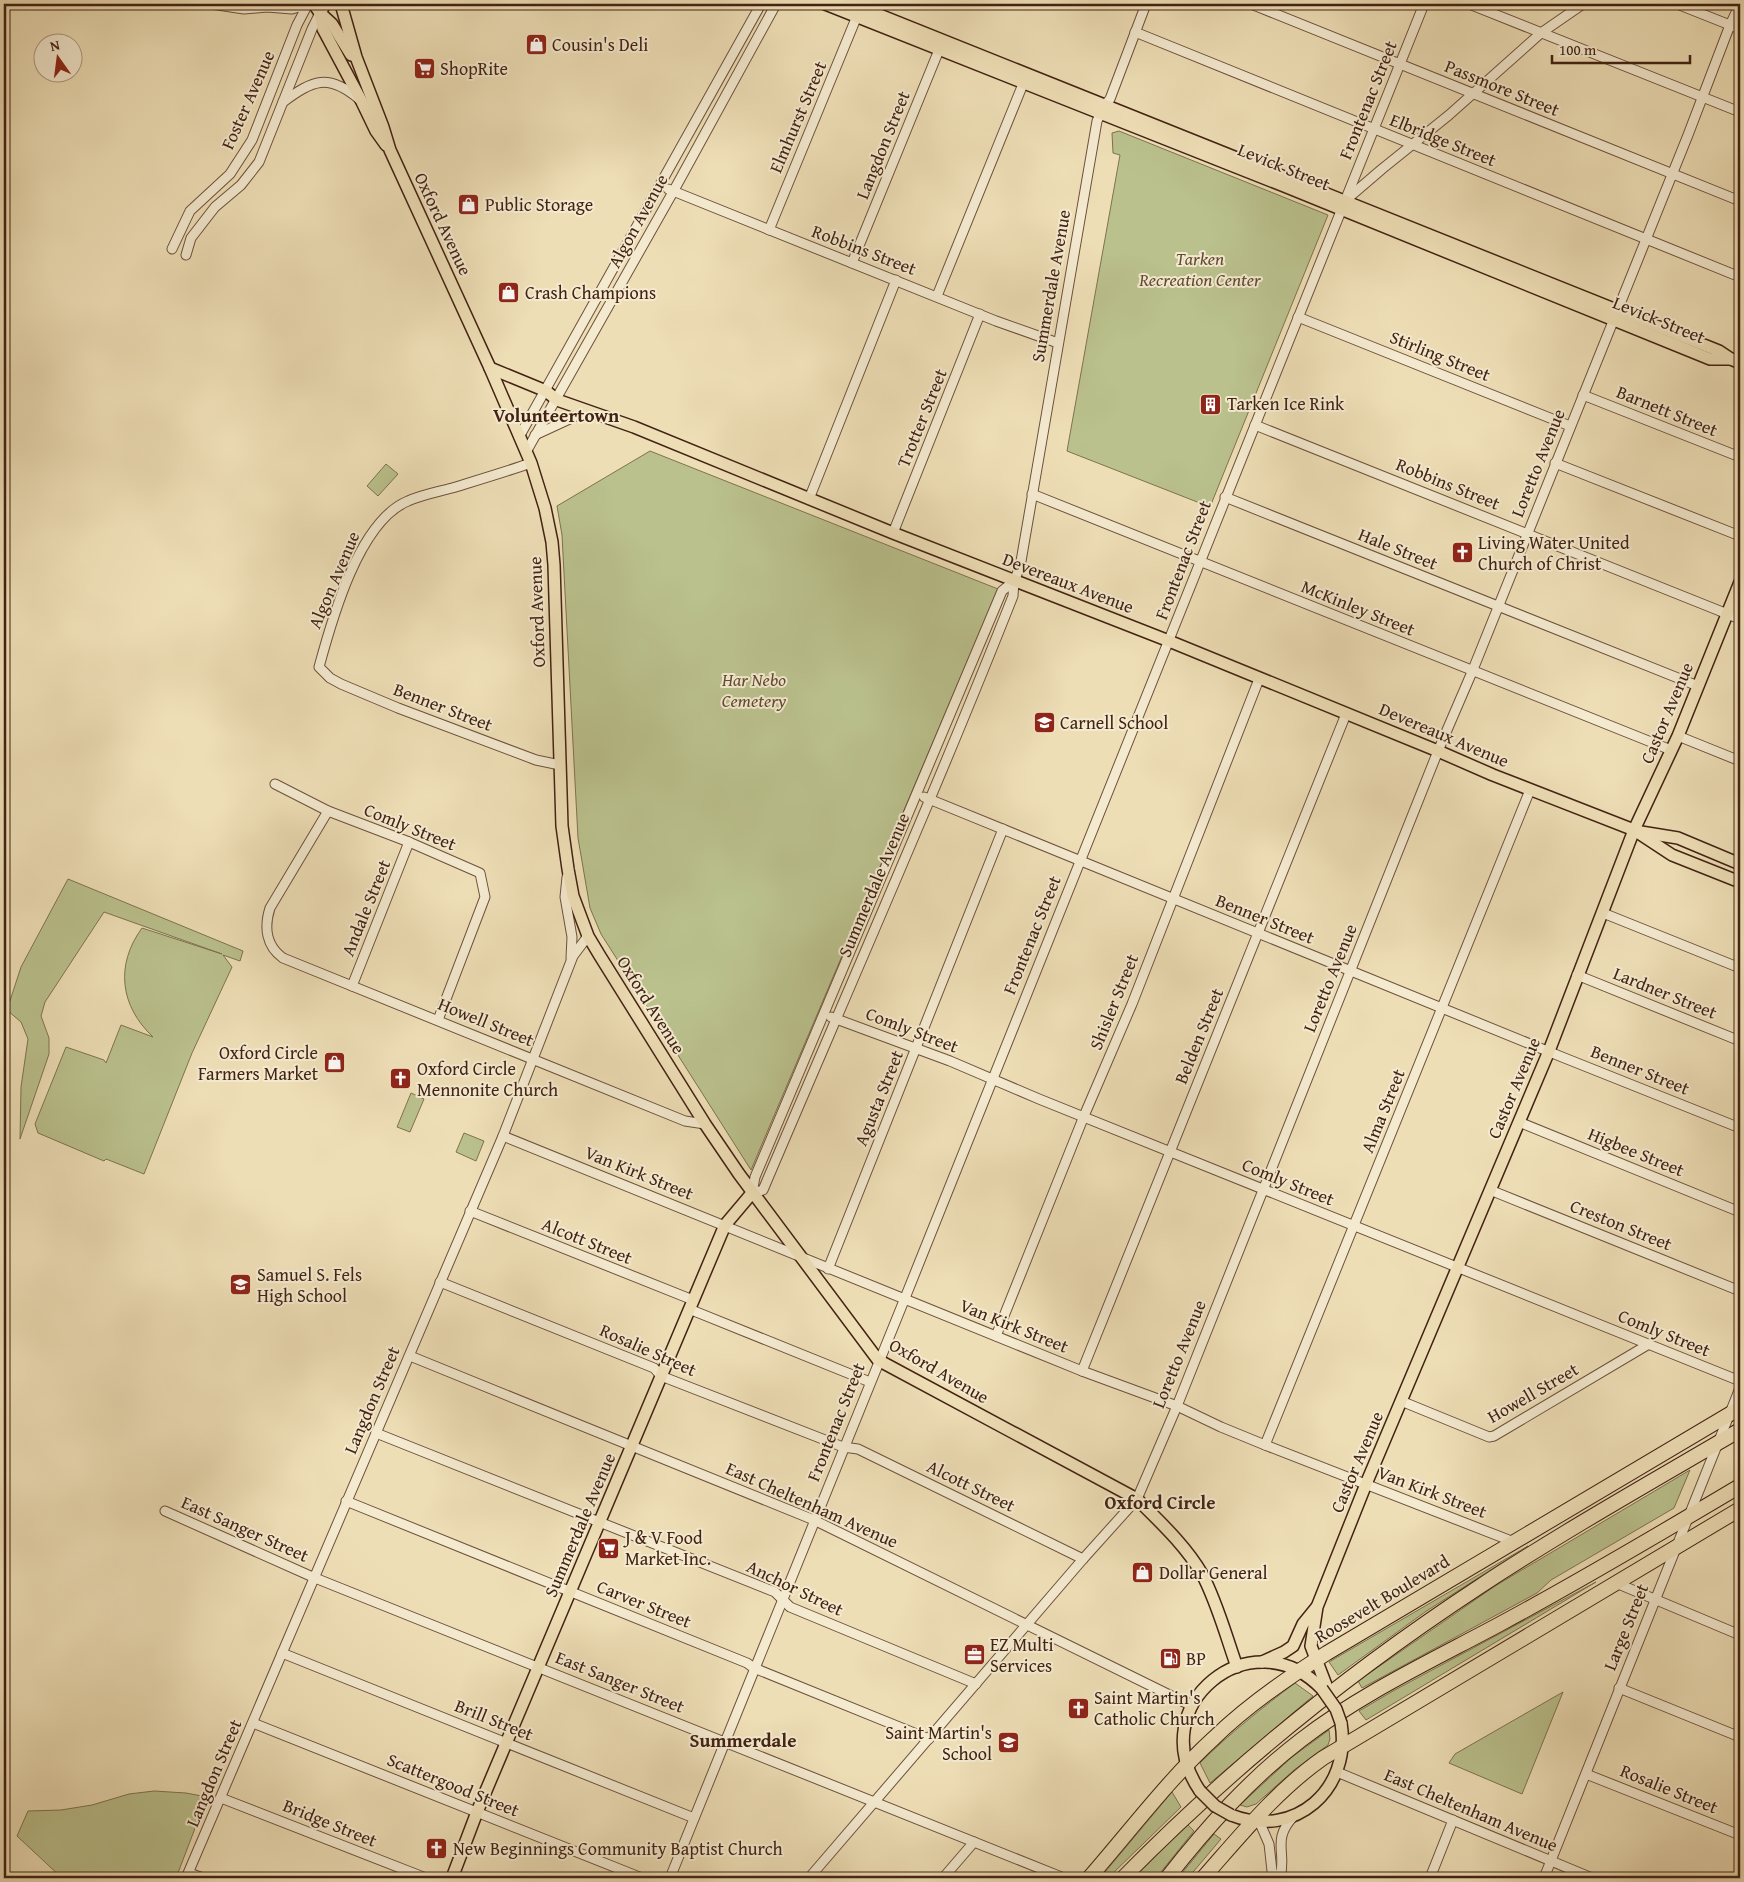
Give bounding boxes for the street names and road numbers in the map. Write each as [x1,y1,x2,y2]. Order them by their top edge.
street label: Frontenac Street [1331,36,1404,163]
street label: Foster Avenue [214,46,281,154]
street label: Passmore Street [1441,52,1564,123]
street label: Elmhurst Street [762,56,833,177]
street label: Langdon Street [849,86,917,203]
street label: Elbridge Street [1386,106,1501,173]
street label: Levick Street [1234,136,1335,198]
street label: Oxford Avenue [408,168,479,280]
street label: Algon Avenue [601,169,674,273]
street label: Summerdale Avenue [1024,207,1077,364]
street label: Robbins Street [808,217,921,282]
street label: Levick Street [1609,289,1710,351]
street label: Stirling Street [1386,323,1495,388]
street label: Trotter Street [889,364,954,471]
street label: Barnett Street [1613,378,1722,443]
street label: Loretto Avenue [1504,405,1572,521]
street label: Robbins Street [1392,450,1505,517]
street label: Frontenac Street [1147,496,1218,624]
street label: Hale Street [1354,520,1443,577]
street label: Algon Avenue [301,527,366,633]
street label: Devereaux Avenue [999,545,1138,620]
street label: Oxford Avenue [521,556,552,668]
street label: McKinley Street [1297,572,1420,643]
street label: Castor Avenue [1633,658,1700,768]
street label: Benner Street [390,675,497,738]
street label: Devereaux Avenue [1375,695,1513,774]
street label: Comly Street [360,796,461,857]
street label: Summerdale Avenue [831,808,916,961]
street label: Andale Street [334,855,397,960]
street label: Frontenac Street [995,871,1068,998]
street label: Benner Street [1212,886,1319,951]
street label: Loretto Avenue [1296,920,1364,1036]
street label: Shisler Street [1082,949,1145,1054]
street label: Oxford Avenue [611,950,692,1059]
street label: Lardner Street [1609,959,1722,1026]
street label: Belden Street [1167,983,1230,1088]
street label: Howell Street [434,990,539,1053]
street label: Comly Street [862,1000,963,1060]
street label: Castor Avenue [1480,1033,1547,1143]
street label: Benner Street [1587,1037,1694,1102]
street label: Agusta Street [847,1045,910,1150]
street label: Alma Street [1353,1064,1412,1157]
street label: Higbee Street [1584,1120,1689,1183]
street label: Van Kirk Street [581,1138,698,1207]
street label: Comly Street [1238,1151,1339,1212]
street label: Creston Street [1566,1192,1677,1257]
street label: Alcott Street [538,1210,637,1271]
street label: Van Kirk Street [956,1291,1073,1360]
street label: Loretto Avenue [1145,1296,1213,1412]
street label: Comly Street [1614,1302,1715,1363]
street label: Rosalie Street [596,1316,701,1383]
street label: Oxford Avenue [884,1331,994,1410]
street label: Langdon Street [337,1341,407,1458]
street label: Howell Street [1482,1355,1584,1430]
street label: Frontenac Street [799,1358,872,1485]
street label: Castor Avenue [1323,1407,1390,1517]
street label: Summerdale Avenue [537,1448,622,1601]
street label: Alcott Street [922,1453,1021,1519]
street label: East Cheltenham Avenue [722,1454,903,1555]
street label: Van Kirk Street [1374,1458,1491,1525]
street label: East Sanger Street [177,1488,314,1569]
street label: Roosevelt Boulevard [1309,1547,1455,1650]
street label: Anchor Street [742,1552,849,1623]
street label: Carver Street [593,1572,696,1635]
street label: Large Street [1596,1579,1655,1674]
street label: East Sanger Street [552,1643,689,1720]
street label: Brill Street [451,1692,538,1748]
street label: Langdon Street [179,1714,249,1831]
street label: Scattergood Street [383,1746,524,1824]
street label: Rosalie Street [1616,1757,1723,1821]
street label: East Cheltenham Avenue [1380,1761,1562,1858]
street label: Bridge Street [279,1791,382,1854]

